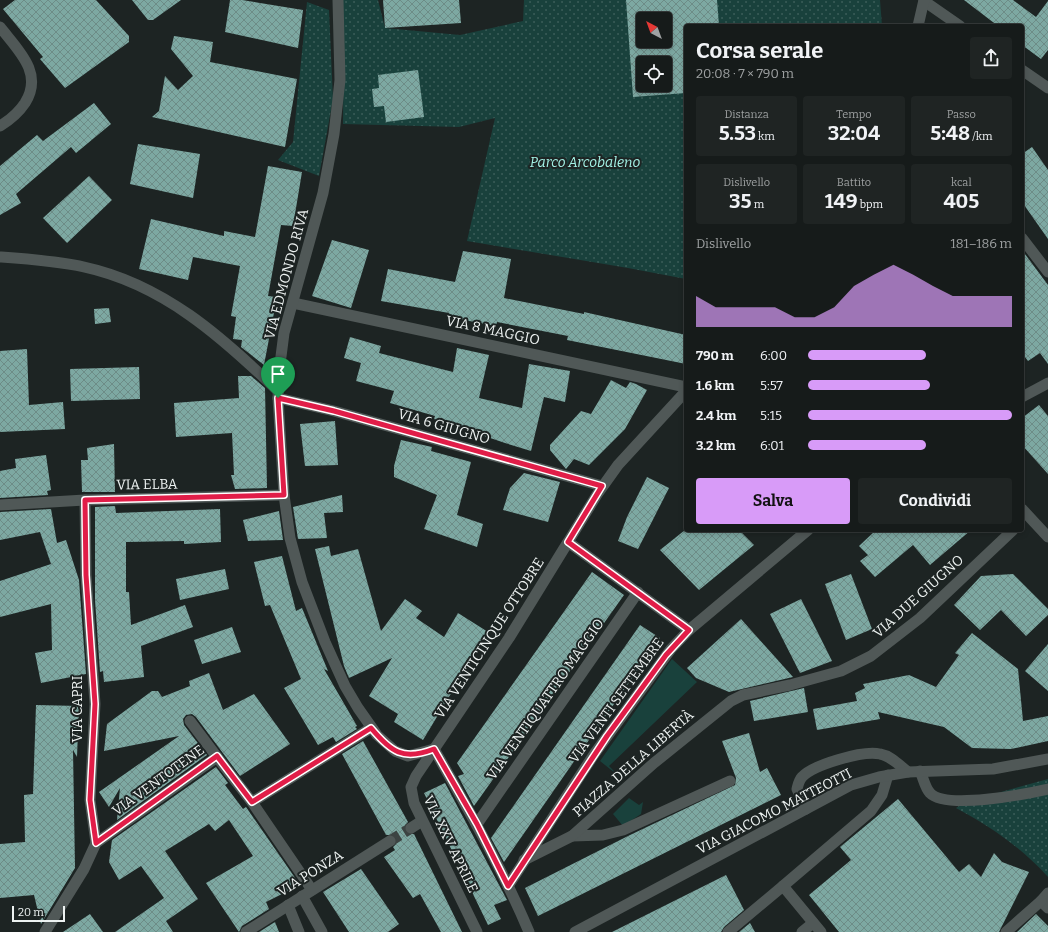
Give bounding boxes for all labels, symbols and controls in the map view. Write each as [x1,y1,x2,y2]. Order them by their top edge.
north arrow [636,12,672,48]
map controls [636,12,672,92]
text: Corsa serale [696,37,823,64]
button: share [970,37,1012,79]
button: locate [636,56,672,92]
text: 20:08 · 7 × 790 m [696,66,794,81]
text: Distanza [724,108,769,121]
text: Tempo [836,108,872,121]
text: Passo [947,108,976,121]
text: 5.53 [719,121,756,145]
text: 32:04 [828,121,880,145]
text: 5:48 [930,121,970,145]
text: km [756,130,775,143]
text: /km [970,130,992,143]
park label: Parco Arcobaleno [530,154,641,171]
text: Dislivello [723,176,770,189]
text: Battito [837,176,871,189]
text: kcal [951,176,972,189]
text: 35 [729,189,752,213]
text: 149 [825,189,858,213]
text: 405 [943,189,979,213]
text: m [752,198,764,211]
text: bpm [858,198,883,211]
street label: VIA EDMONDO RIVA [261,207,312,341]
text: Dislivello [696,236,751,251]
text: 181–186 m [950,236,1012,251]
street label: VIA 8 MAGGIO [444,312,541,349]
text: 790 m [696,348,734,363]
text: 6:00 [760,348,787,363]
pin [261,357,295,398]
icon: arrive [267,363,289,385]
text: 1.6 km [696,378,734,393]
text: 5:57 [760,378,783,393]
street label: VIA 6 GIUGNO [396,405,492,448]
text: 2.4 km [696,408,736,423]
text: 5:15 [760,408,782,423]
text: 3.2 km [696,438,736,453]
text: 6:01 [760,438,784,453]
street label: VIA ELBA [116,475,178,494]
button: Salva [696,478,850,524]
button: Condividi [858,478,1012,524]
street label: VIA DUE GIUGNO [870,551,967,641]
street label: VIA VENTICINQUE OTTOBRE [431,555,548,722]
street label: VIA VENTIQUATTRO MAGGIO [483,615,608,783]
street label: VIA VENTI SETTEMBRE [565,634,668,766]
street label: VIA CAPRI [69,676,86,742]
street label: PIAZZA DELLA LIBERTÀ [569,706,697,820]
street label: VIA VENTOTENE [109,741,208,819]
street label: VIA GIACOMO MATTEOTTI [694,765,855,858]
street label: VIA XXV APRILE [420,793,481,896]
street label: VIA PONZA [274,846,346,900]
scale bar [12,904,65,923]
text: 20 m [18,906,44,919]

